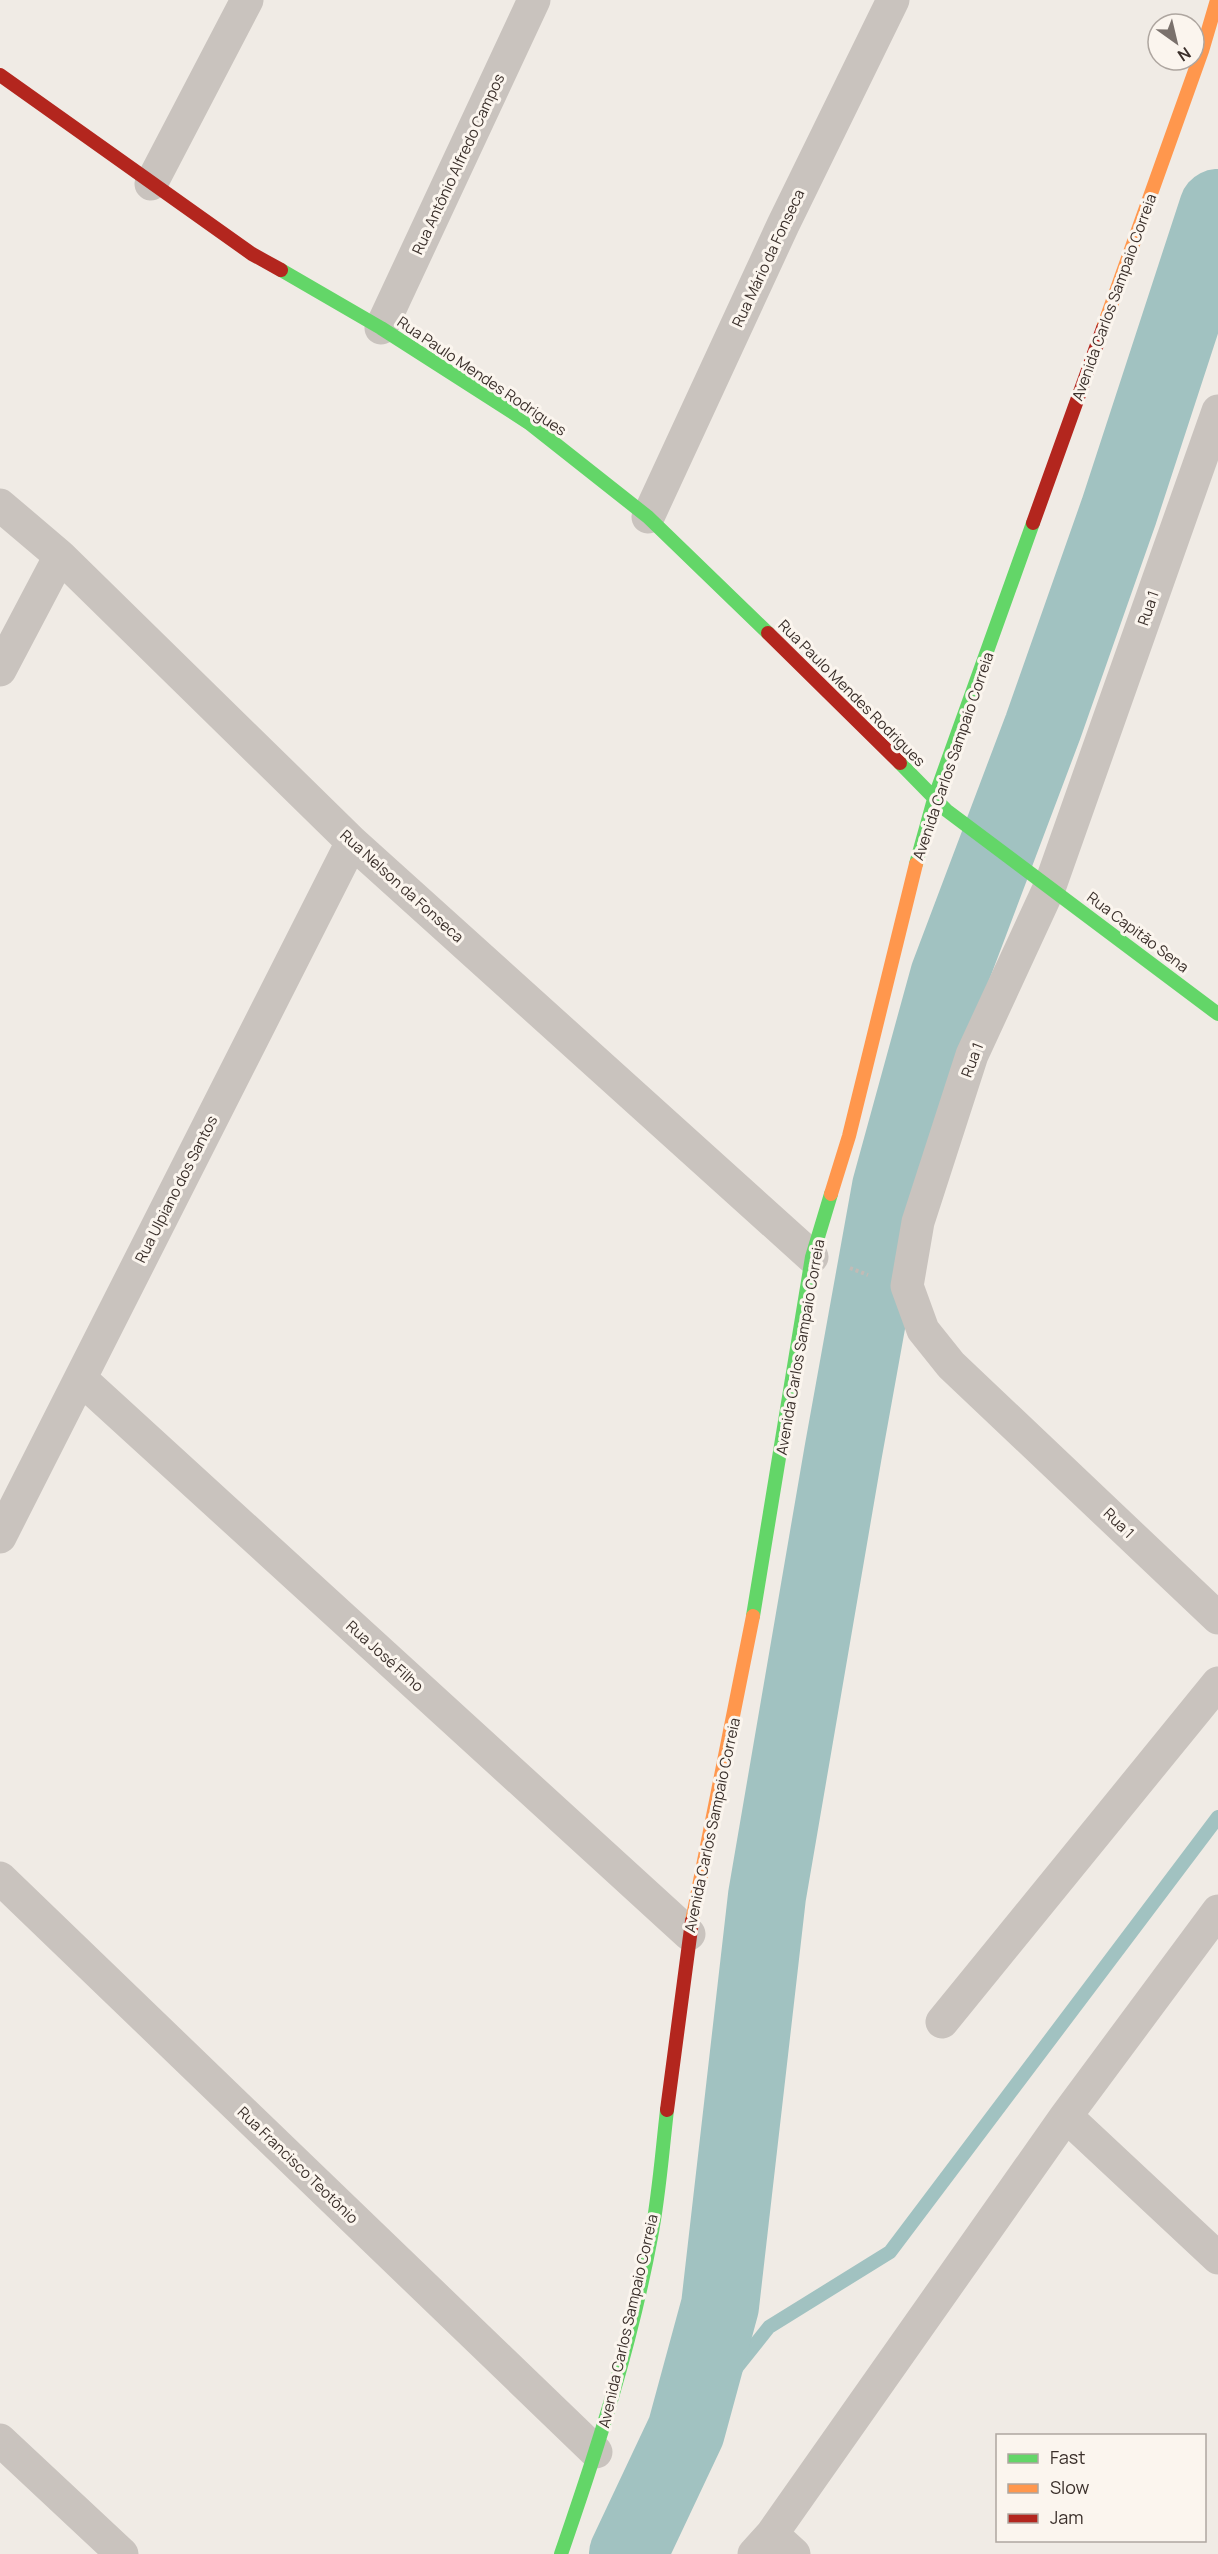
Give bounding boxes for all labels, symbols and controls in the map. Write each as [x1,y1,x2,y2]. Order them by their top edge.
north arrow [1146,12,1206,72]
text: N [1173,42,1195,67]
street label: Rua Antônio Alfredo Campos [407,70,509,258]
street label: Rua Mário da Fonseca [727,186,809,330]
street label: Avenida Carlos Sampaio Correia [1067,191,1161,403]
street label: Rua Paulo Mendes Rodrigues [393,311,571,441]
street label: Rua 1 [1132,588,1164,628]
street label: Rua Paulo Mendes Rodrigues [774,615,930,771]
street label: Avenida Carlos Sampaio Correia [907,649,999,863]
street label: Rua Nelson da Fonseca [336,825,468,947]
street label: Rua Capitão Sena [1083,887,1193,977]
street label: Rua 1 [956,1040,988,1080]
street label: Rua Ulpiano dos Santos [130,1112,222,1266]
street label: Avenida Carlos Sampaio Correia [771,1237,829,1457]
street label: Rua 1 [1099,1503,1139,1543]
street label: Rua José Filho [342,1616,428,1696]
street label: Avenida Carlos Sampaio Correia [679,1716,745,1934]
street label: Rua Francisco Teotônio [233,2102,363,2228]
street label: Avenida Carlos Sampaio Correia [593,2212,663,2430]
legend [996,2434,1206,2542]
text: Fast [1050,2445,1085,2469]
text: Slow [1050,2475,1090,2499]
text: Jam [1050,2505,1084,2529]

